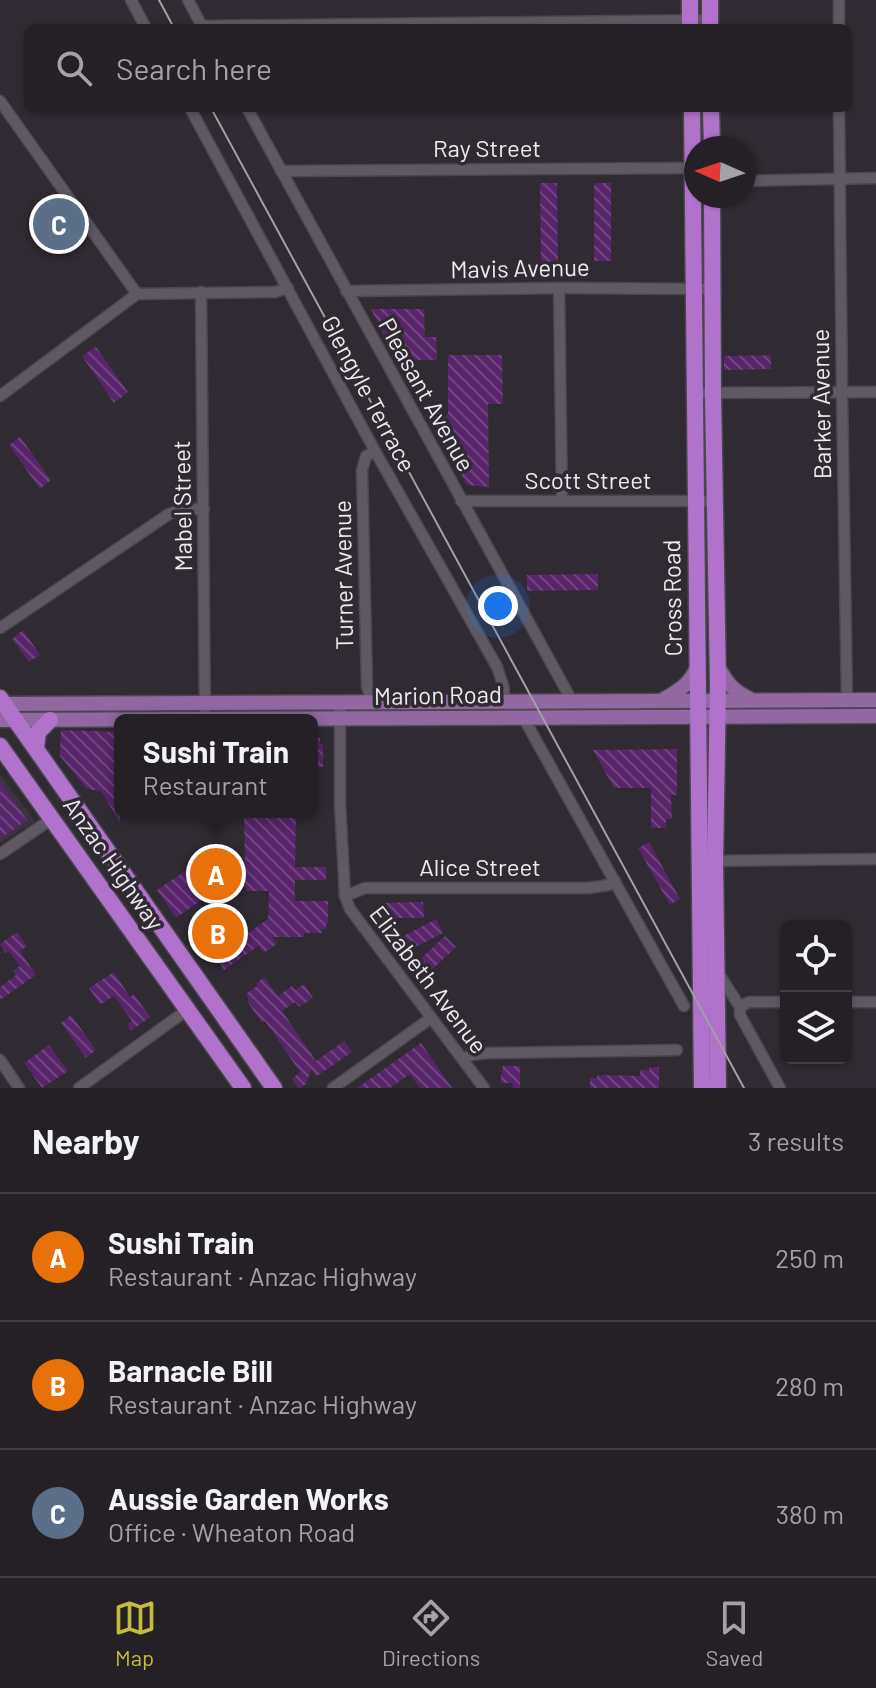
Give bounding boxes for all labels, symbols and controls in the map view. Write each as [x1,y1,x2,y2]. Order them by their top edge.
search box [24,24,852,112]
icon: search [52,46,96,90]
text: Search here [116,50,272,86]
street label: Ray Street [433,133,541,162]
north arrow [684,136,756,208]
pin: C [33,194,85,254]
street label: Mavis Avenue [450,252,590,283]
street label: Glengyle Terrace [316,310,423,476]
street label: Pleasant Avenue [373,312,481,476]
street label: Barker Avenue [805,329,836,479]
street label: Mabel Street [166,440,197,572]
street label: Scott Street [524,465,652,494]
street label: Turner Avenue [327,500,358,650]
street label: Cross Road [656,539,687,657]
your location [478,586,518,626]
street label: Marion Road [374,679,502,710]
popup [114,714,318,818]
text: Sushi Train [143,733,289,769]
text: Restaurant [143,769,268,800]
street label: Anzac Highway [58,791,171,935]
pin: A [190,844,242,904]
street label: Alice Street [419,852,541,881]
street label: Elizabeth Avenue [364,900,494,1059]
pin: B [192,903,244,963]
map controls [780,920,852,1064]
button: locate [780,920,852,992]
button: layers [780,992,852,1064]
text: Nearby [32,1120,140,1161]
text: 3 results [748,1125,844,1156]
text: Sushi Train [108,1224,254,1260]
text: A [49,1242,67,1273]
text: 250 m [775,1242,844,1273]
text: Restaurant · Anzac Highway [108,1260,417,1291]
text: Barnacle Bill [108,1352,273,1388]
text: B [50,1370,66,1401]
text: 280 m [775,1370,844,1401]
text: Restaurant · Anzac Highway [108,1388,417,1419]
text: Aussie Garden Works [108,1480,389,1516]
text: C [50,1498,66,1529]
text: 380 m [776,1498,844,1529]
text: Office · Wheaton Road [108,1516,355,1547]
tab: Map [113,1596,157,1670]
tab: Directions [382,1596,480,1670]
tab: Saved [706,1596,763,1670]

